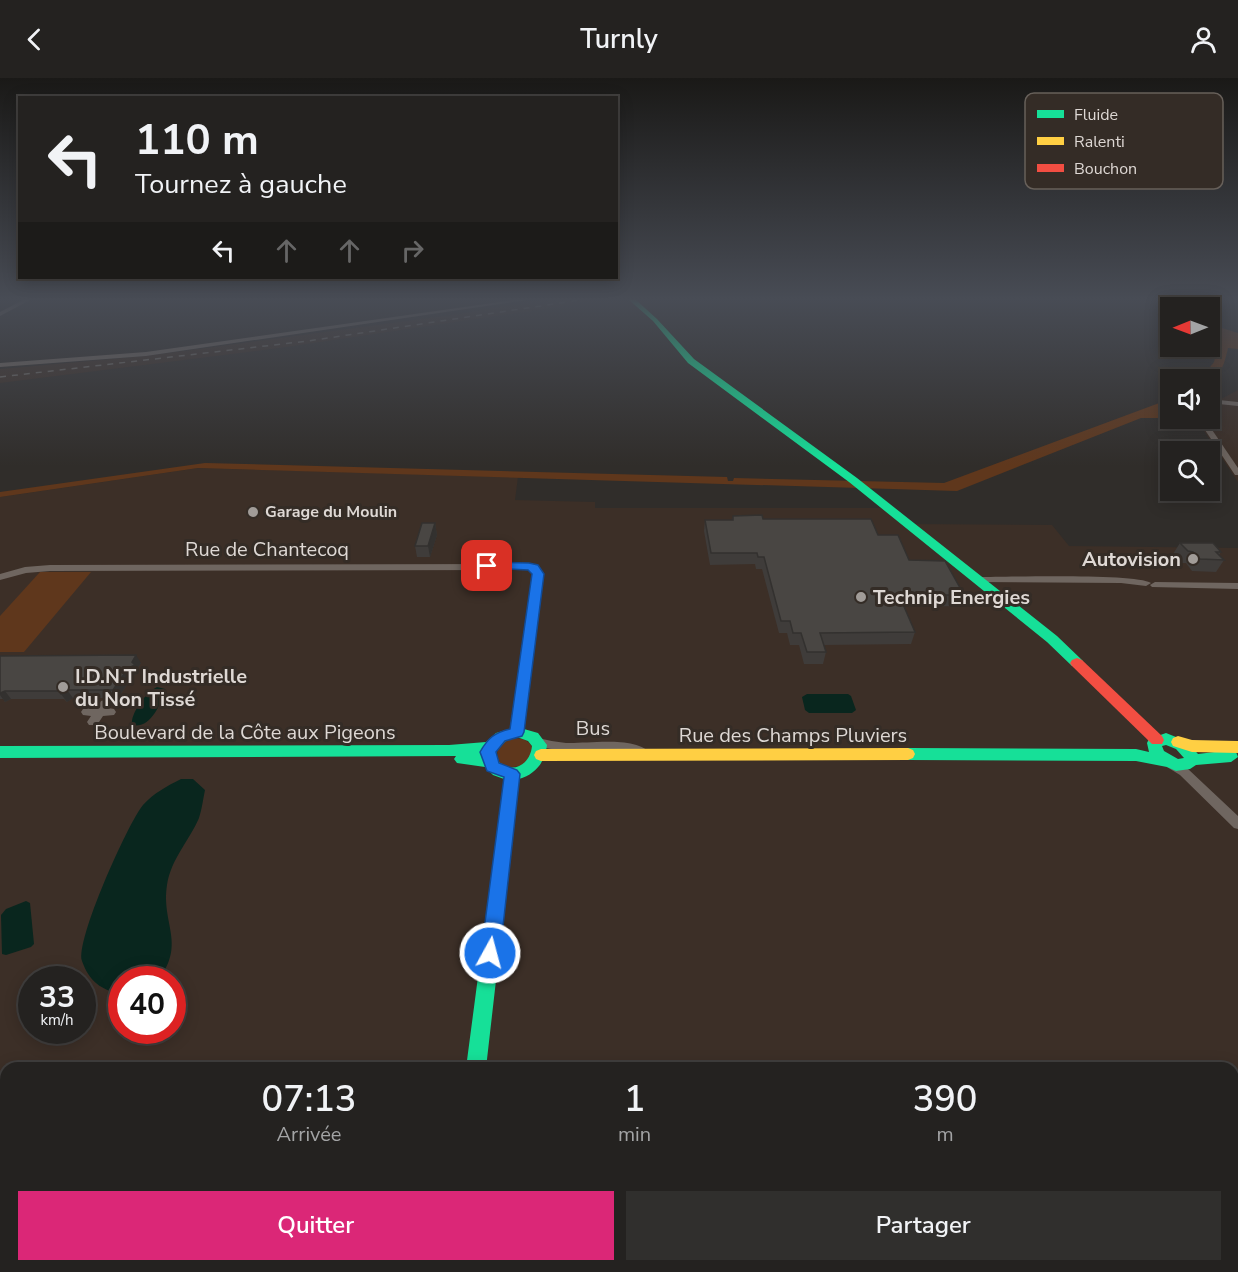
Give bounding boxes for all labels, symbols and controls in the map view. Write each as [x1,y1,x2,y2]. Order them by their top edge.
text: Turnly [580,21,658,58]
icon: back [18,23,51,56]
icon: person [1187,23,1220,56]
legend [1025,93,1223,189]
text: Fluide [1074,104,1118,126]
text: 110 m [135,112,259,169]
icon: left [36,120,114,198]
text: Ralenti [1074,131,1125,153]
text: Bouchon [1074,158,1137,180]
text: Tournez à gauche [135,166,347,203]
icon: left [207,234,240,267]
icon: ahead [270,234,303,267]
icon: ahead [333,234,366,267]
icon: right [396,234,429,267]
north arrow [1160,297,1220,357]
map controls [1160,297,1220,501]
button: sound [1160,369,1220,429]
button: search [1160,441,1220,501]
place label: Garage du Moulin [265,501,397,523]
marker: Garage du Moulin [246,505,260,519]
street label: Rue de Chantecoq [185,536,349,563]
pin [461,540,512,591]
place label: Autovision [1082,546,1181,573]
icon: arrive [470,549,503,582]
marker: Autovision [1186,552,1200,566]
place label: Technip Energies [873,584,1030,611]
marker: Technip Energies [854,590,868,604]
place label: I.D.N.T Industrielle du Non Tissé [75,663,247,713]
marker: I.D.N.T Industrielle du Non Tissé [56,680,70,694]
street label: Bus [576,715,610,742]
street label: Boulevard de la Côte aux Pigeons [94,719,396,746]
street label: Rue des Champs Pluviers [679,722,907,749]
position arrow [458,921,522,985]
speed limit sign: 40 [108,966,186,1044]
text: 33 [39,977,75,1018]
text: km/h [40,1010,74,1030]
text: 07:13 [262,1075,356,1124]
text: 1 [624,1075,645,1124]
text: 390 [913,1075,977,1124]
text: Arrivée [277,1121,341,1148]
text: min [618,1121,651,1148]
text: m [937,1121,954,1148]
button: Quitter [18,1191,614,1260]
button: Partager [626,1191,1221,1260]

